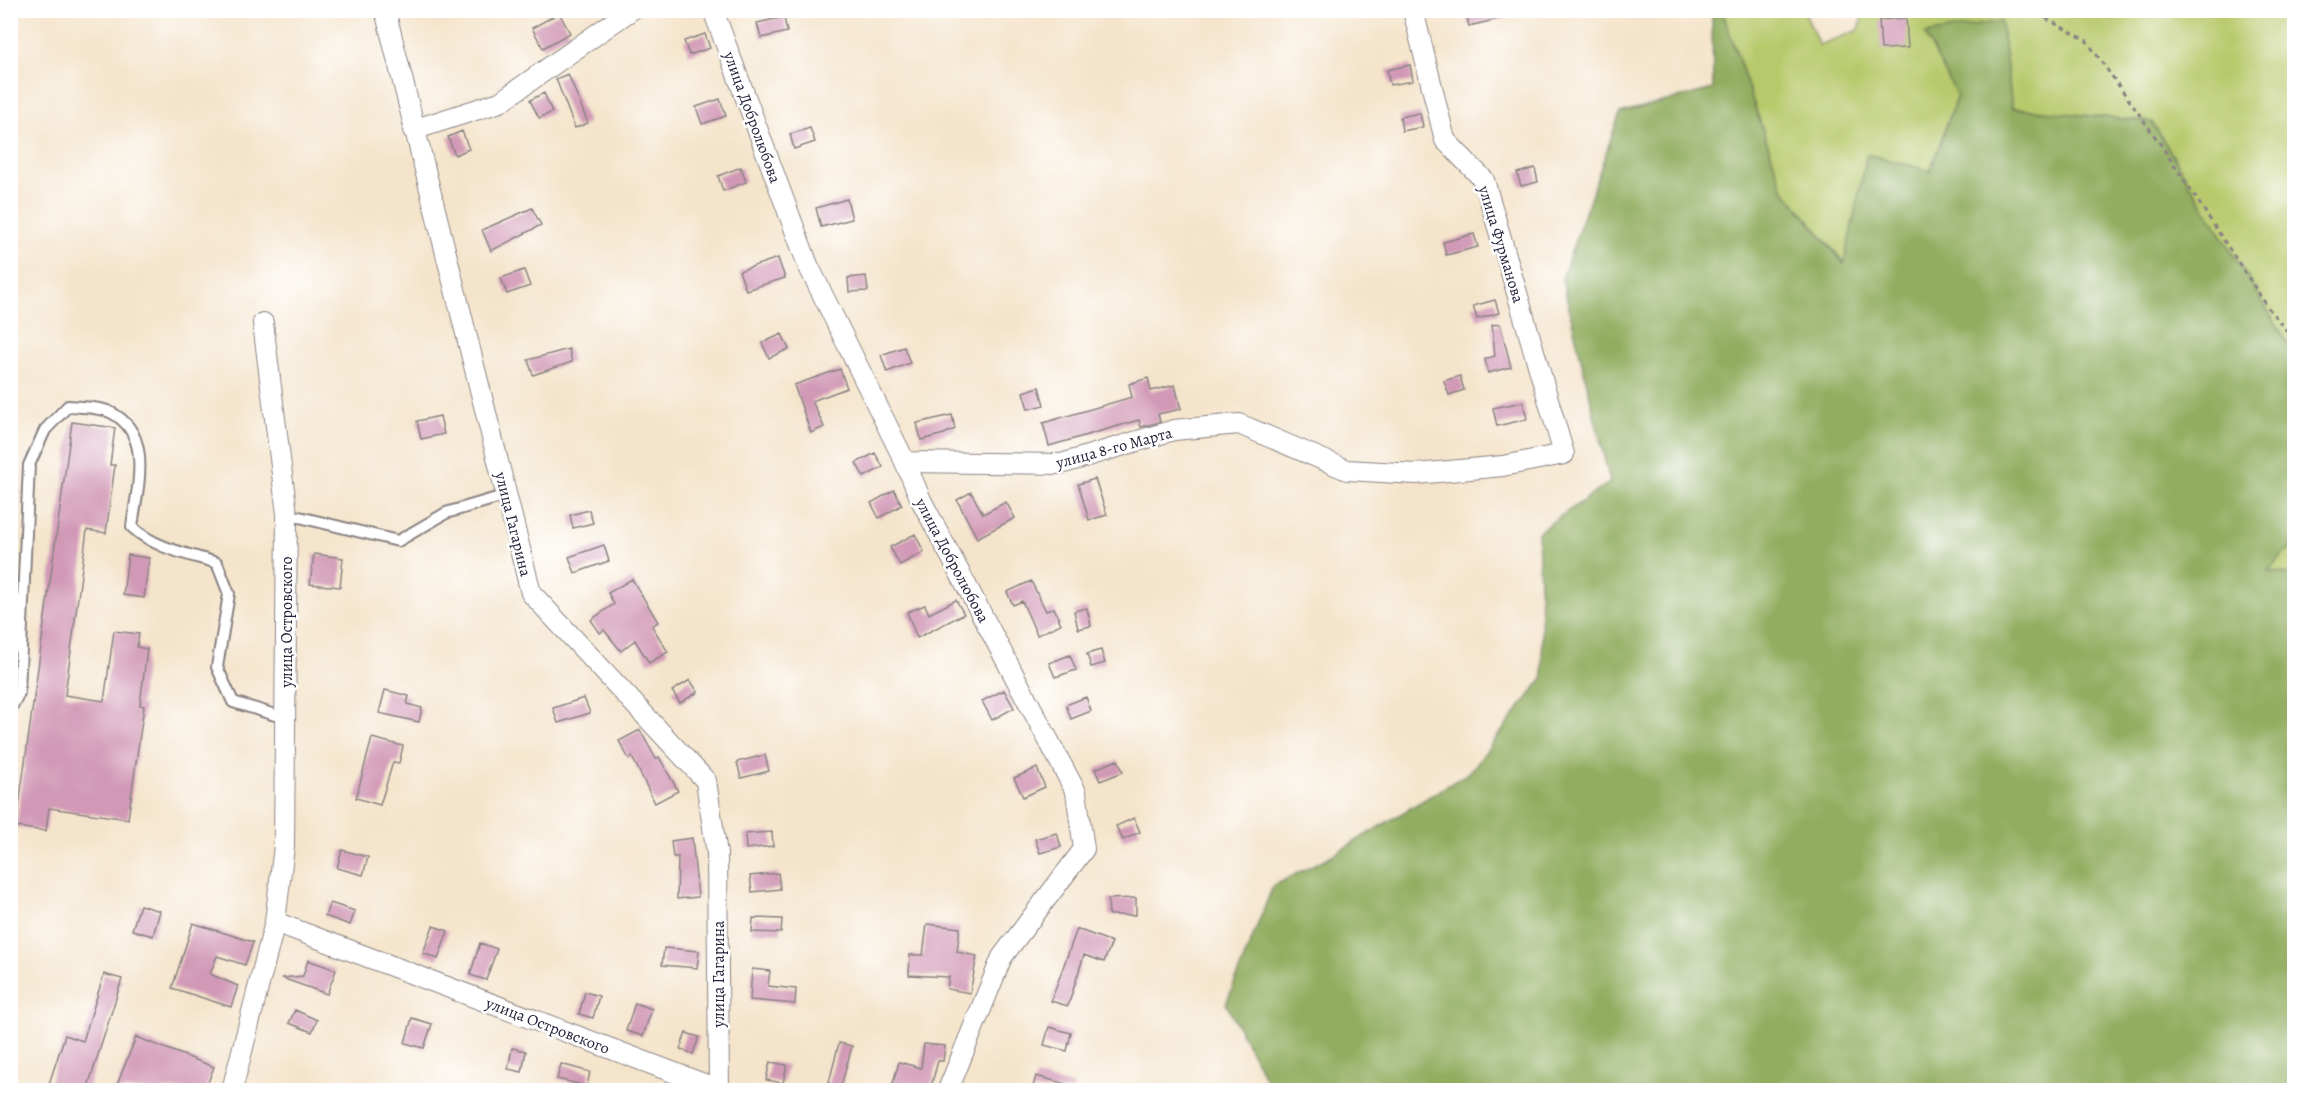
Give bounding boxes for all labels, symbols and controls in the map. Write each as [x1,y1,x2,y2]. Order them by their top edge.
street label: улица Добролюбова [718,48,786,187]
street label: улица Фурманова [1472,182,1529,306]
street label: улица 8-го Марта [1053,422,1175,474]
street label: улица Гагарина [489,469,537,579]
street label: улица Добролюбова [909,493,995,627]
street label: улица Островского [276,556,298,689]
street label: улица Гагарина [708,920,730,1028]
street label: улица Островского [482,992,613,1060]

